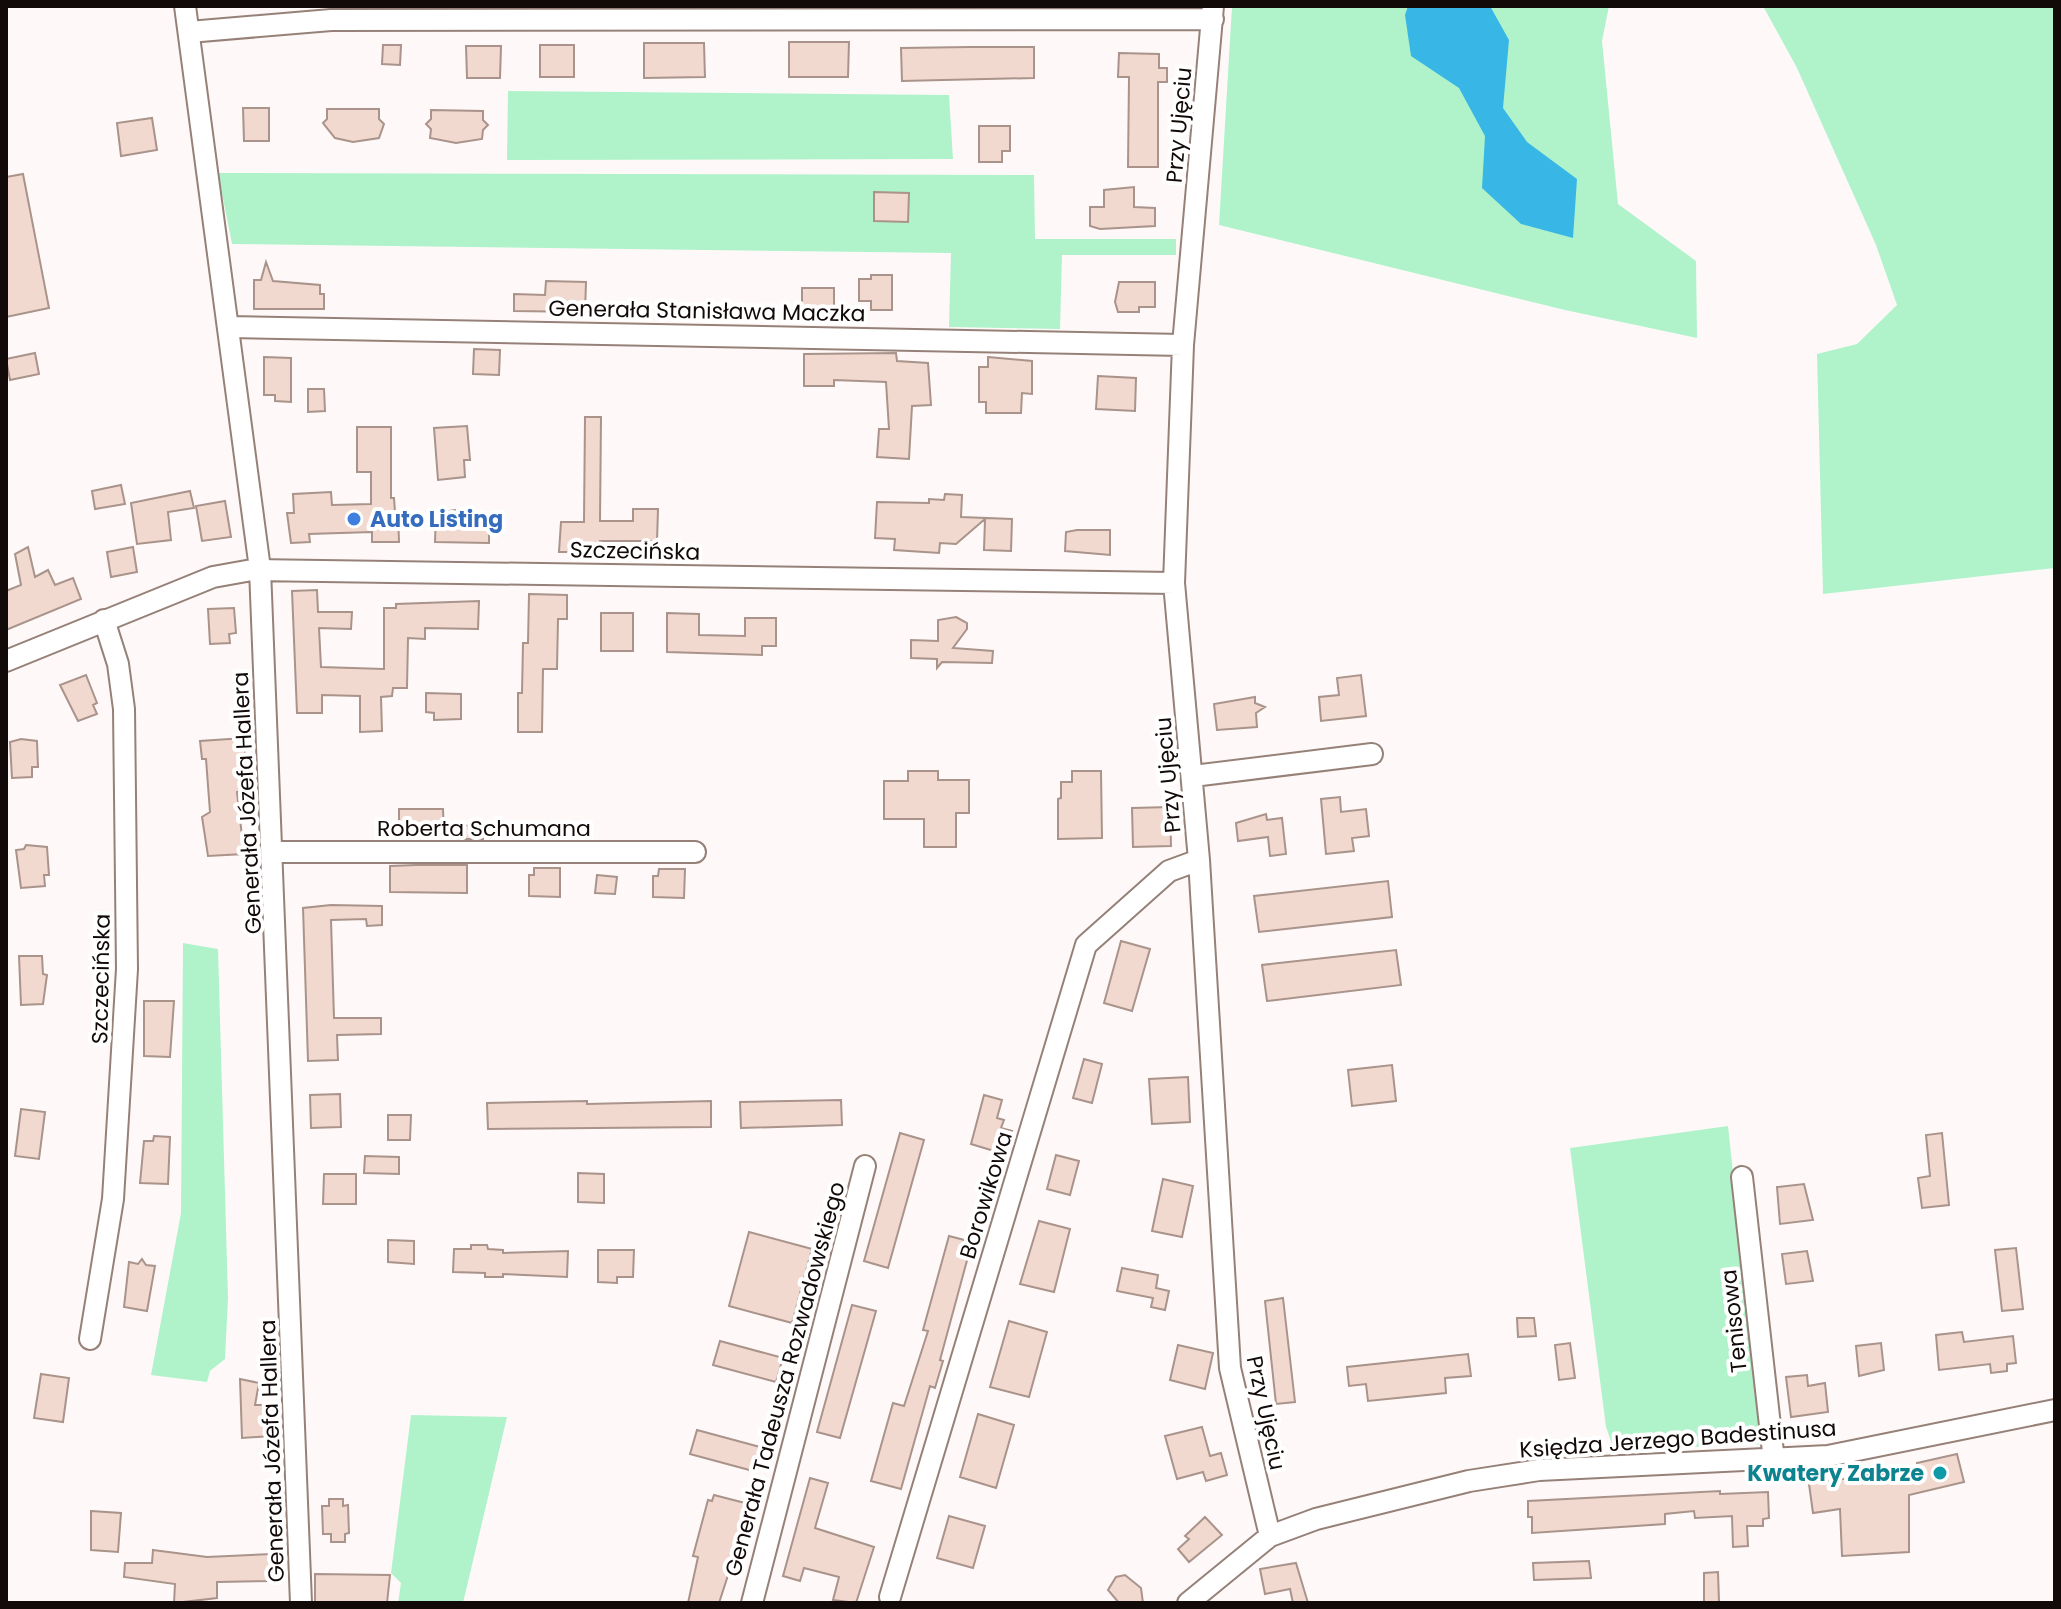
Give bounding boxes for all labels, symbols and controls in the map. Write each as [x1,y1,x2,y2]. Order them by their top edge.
street label: Przy Ujęciu [1159,66,1199,184]
street label: Generała Stanisława Maczka [548,293,866,329]
place label: Auto Listing [370,504,503,535]
marker: Auto Listing [345,510,363,528]
street label: Szczecińska [570,534,700,568]
street label: Generała Józefa Hallera [225,671,269,935]
street label: Przy Ujęciu [1148,716,1188,834]
street label: Roberta Schumana [377,813,591,844]
street label: Szczecińska [84,914,118,1044]
street label: Borowikowa [952,1128,1020,1262]
street label: Generała Tadeusza Rozwadowskiego [717,1178,853,1580]
street label: Tenisowa [1713,1268,1755,1374]
street label: Generała Józefa Hallera [252,1319,292,1583]
street label: Przy Ujęciu [1239,1353,1293,1473]
street label: Księdza Jerzego Badestinusa [1518,1412,1838,1466]
place label: Kwatery Zabrze [1747,1458,1924,1489]
marker: Kwatery Zabrze [1931,1464,1949,1482]

